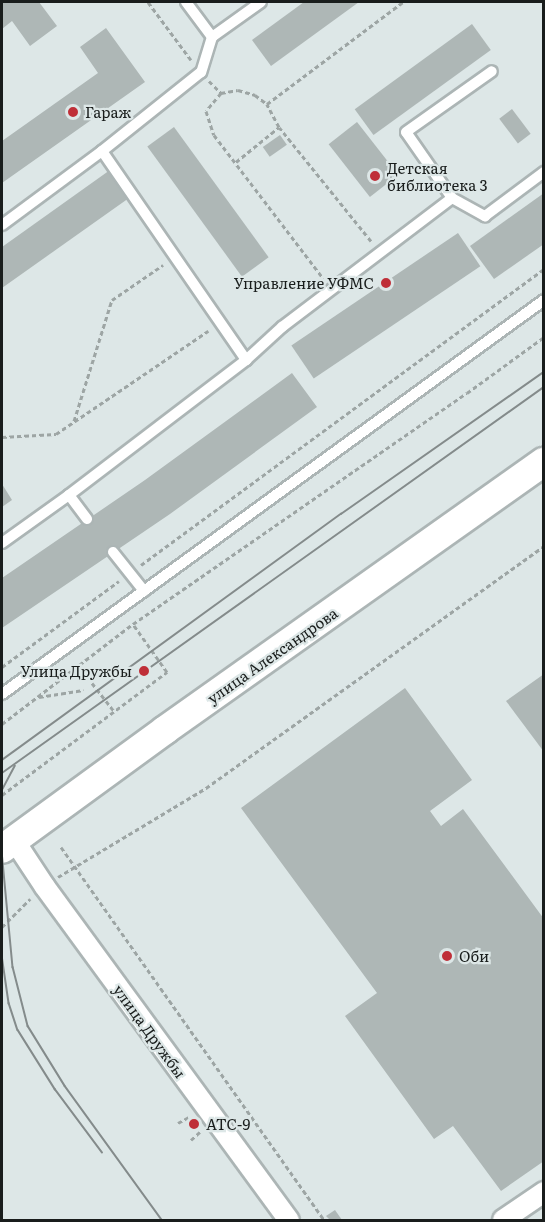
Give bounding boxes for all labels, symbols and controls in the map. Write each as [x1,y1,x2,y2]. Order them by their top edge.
place label: Гараж [85,103,131,121]
marker: Гараж [66,105,80,119]
place label: Детская библиотека 3 [387,158,488,193]
marker: Детская библиотека 3 [368,169,382,183]
place label: Управление УФМС [234,274,374,292]
marker: Управление УФМС [379,276,393,290]
street label: улица Александрова [203,603,341,707]
place label: Улица Дружбы [20,662,132,680]
marker: Улица Дружбы [137,664,151,678]
place label: Оби [459,947,489,965]
marker: Оби [440,949,454,963]
street label: улица Дружбы [110,981,190,1081]
place label: АТС-9 [206,1115,250,1133]
marker: АТС-9 [187,1117,201,1131]

